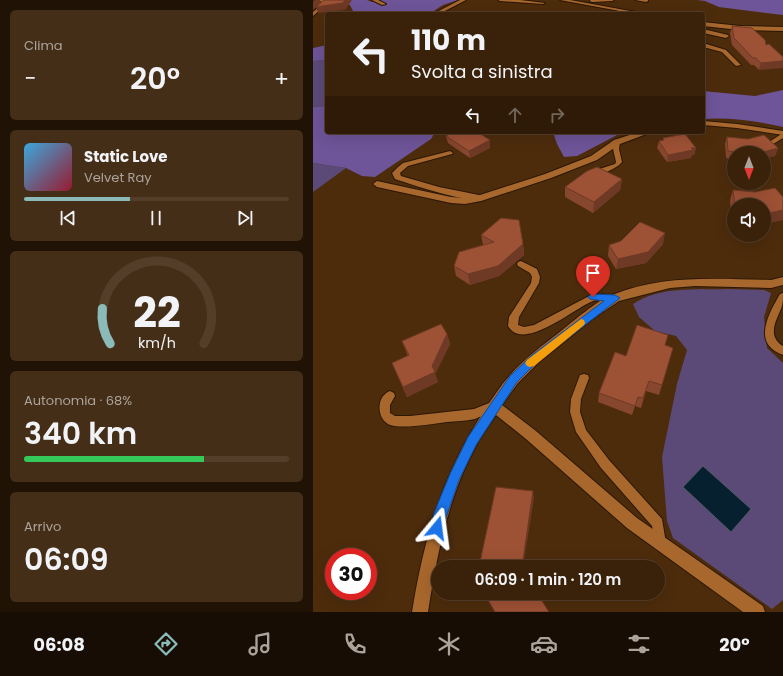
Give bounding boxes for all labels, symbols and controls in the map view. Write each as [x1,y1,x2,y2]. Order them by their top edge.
text: 110 m [411,21,486,60]
icon: left [345,28,397,80]
text: Clima [24,36,63,55]
text: 20° [130,57,180,100]
text: Svolta a sinistra [411,59,553,84]
text: − [24,63,36,94]
text: + [274,63,289,94]
icon: left [462,104,484,126]
icon: ahead [504,104,526,126]
icon: right [546,104,568,126]
text: Static Love [84,146,168,167]
north arrow [727,146,771,190]
map controls [727,146,771,242]
text: Velvet Ray [84,168,152,187]
button: sound [727,198,771,242]
icon: previous [57,207,79,229]
icon: pause [145,207,167,229]
icon: next [234,207,256,229]
pin [576,256,610,297]
icon: arrive [582,262,604,284]
text: 22 [133,283,180,342]
text: km/h [137,333,176,353]
text: Autonomia · 68% [24,391,132,410]
text: 340 km [24,412,137,455]
position arrow [416,507,458,549]
text: Arrivo [24,517,61,536]
text: 06:09 [24,538,109,581]
speed limit sign: 30 [325,548,377,600]
text: 06:09 · 1 min · 120 m [475,569,621,590]
icon: directions [152,630,180,658]
icon: music [246,630,274,658]
icon: phone [341,630,369,658]
icon: climate [435,630,463,658]
icon: car [530,630,558,658]
icon: filters [625,630,653,658]
text: 06:08 [33,632,85,657]
text: 20° [719,632,750,657]

